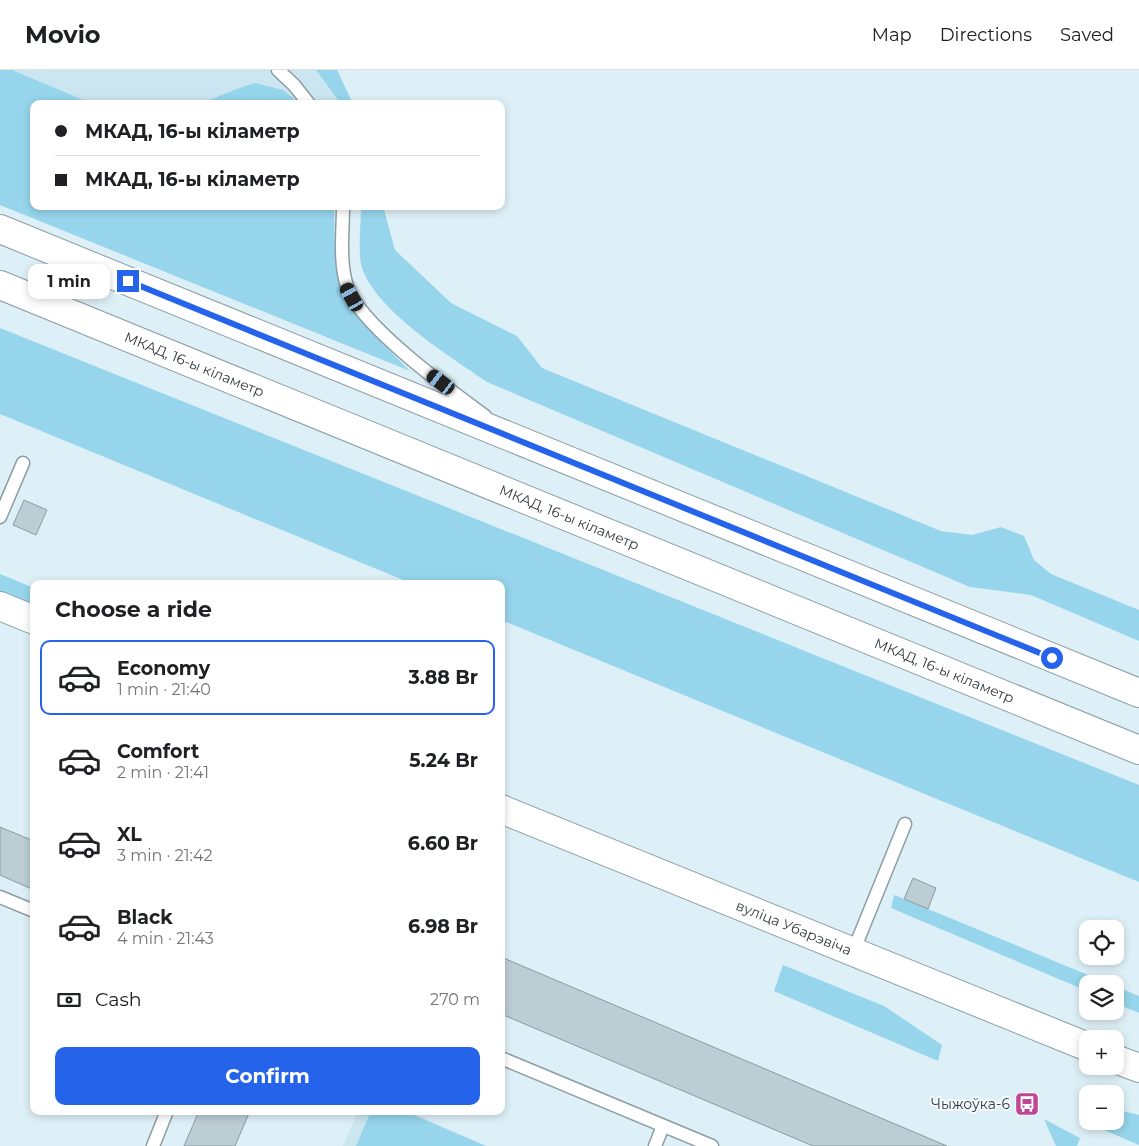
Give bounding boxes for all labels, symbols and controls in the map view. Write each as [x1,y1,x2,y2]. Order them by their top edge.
text: Movio [25,20,101,49]
text: Map [872,24,912,46]
text: Directions [940,24,1032,46]
text: Saved [1060,24,1114,46]
text: МКАД, 16-ы кіламетр [85,120,300,143]
text: МКАД, 16-ы кіламетр [85,168,300,191]
callout: 1 min [28,264,110,298]
route end [117,270,139,292]
text: 1 min [47,272,91,291]
car [338,280,365,314]
street label: МКАД, 16-ы кіламетр [122,328,267,401]
car [424,367,457,397]
street label: МКАД, 16-ы кіламетр [497,481,642,554]
text: Choose a ride [55,596,212,623]
street label: МКАД, 16-ы кіламетр [872,634,1017,707]
route start [1041,647,1063,669]
icon: car [57,655,102,700]
text: Economy [117,657,210,680]
text: 3.88 Br [408,666,478,689]
text: 1 min · 21:40 [117,680,211,699]
icon: car [57,738,102,783]
text: Comfort [117,740,199,763]
text: 5.24 Br [409,749,478,772]
text: 2 min · 21:41 [117,763,209,782]
icon: car [57,821,102,866]
text: XL [117,823,142,846]
text: 6.60 Br [408,832,478,855]
text: 3 min · 21:42 [117,846,213,865]
street label: вуліца Убарэвіча [733,896,854,959]
icon: car [57,904,102,949]
text: Black [117,906,173,929]
text: 6.98 Br [408,915,478,938]
map controls [1079,920,1124,1130]
button: locate [1079,920,1124,965]
text: 4 min · 21:43 [117,929,214,948]
button: layers [1079,975,1124,1020]
icon: cash [55,986,83,1014]
text: Cash [95,988,142,1011]
text: 270 m [430,990,480,1009]
button: + [1079,1030,1124,1075]
button: Confirm [55,1047,480,1105]
button: − [1079,1085,1124,1130]
bus stop icon: Чыжоўка-6 [1014,1091,1040,1117]
place label: Чыжоўка-6 [931,1095,1010,1113]

